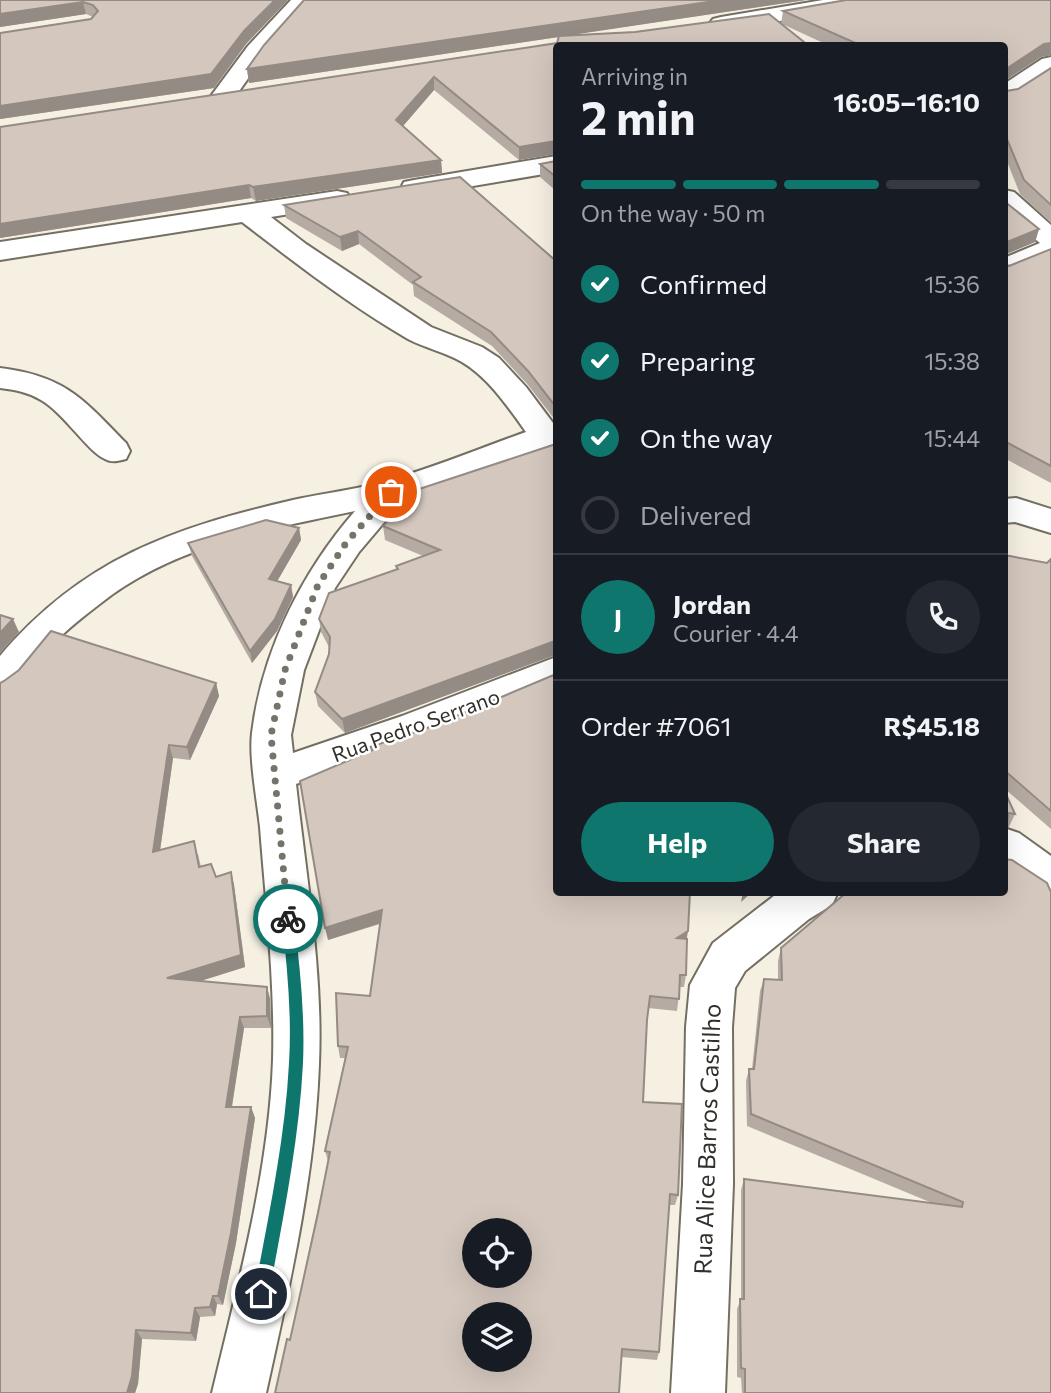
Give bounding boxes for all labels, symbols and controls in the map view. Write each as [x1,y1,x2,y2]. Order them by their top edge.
text: Arriving in [581,62,688,90]
text: 16:05–16:10 [833,86,980,117]
text: 2 min [581,88,696,144]
text: On the way · 50 m [581,199,765,227]
icon: check [581,265,619,303]
text: Confirmed [640,268,767,299]
text: 15:36 [924,270,980,298]
icon: check [581,342,619,380]
text: Preparing [640,345,755,376]
text: 15:38 [924,347,980,375]
icon: check [581,419,619,457]
text: On the way [640,422,773,453]
text: 15:44 [924,424,980,452]
pin [361,462,421,522]
icon: bag [372,473,410,511]
text: Delivered [640,499,751,530]
button: phone [906,580,980,654]
text: Jordan [673,588,751,619]
text: J [614,602,622,633]
text: Courier · 4.4 [673,619,799,647]
street label: Rua Pedro Serrano [328,683,503,767]
text: Order #7061 [581,710,732,741]
text: R$45.18 [884,710,980,741]
button: Help [581,802,774,882]
button: Share [788,802,980,882]
courier [253,884,323,954]
icon: bike [269,900,307,938]
street label: Rua Alice Barros Castilho [687,1003,726,1275]
map controls [462,1218,532,1372]
button: locate [462,1218,532,1288]
pin [231,1264,291,1324]
icon: home [242,1275,280,1313]
button: layers [462,1302,532,1372]

